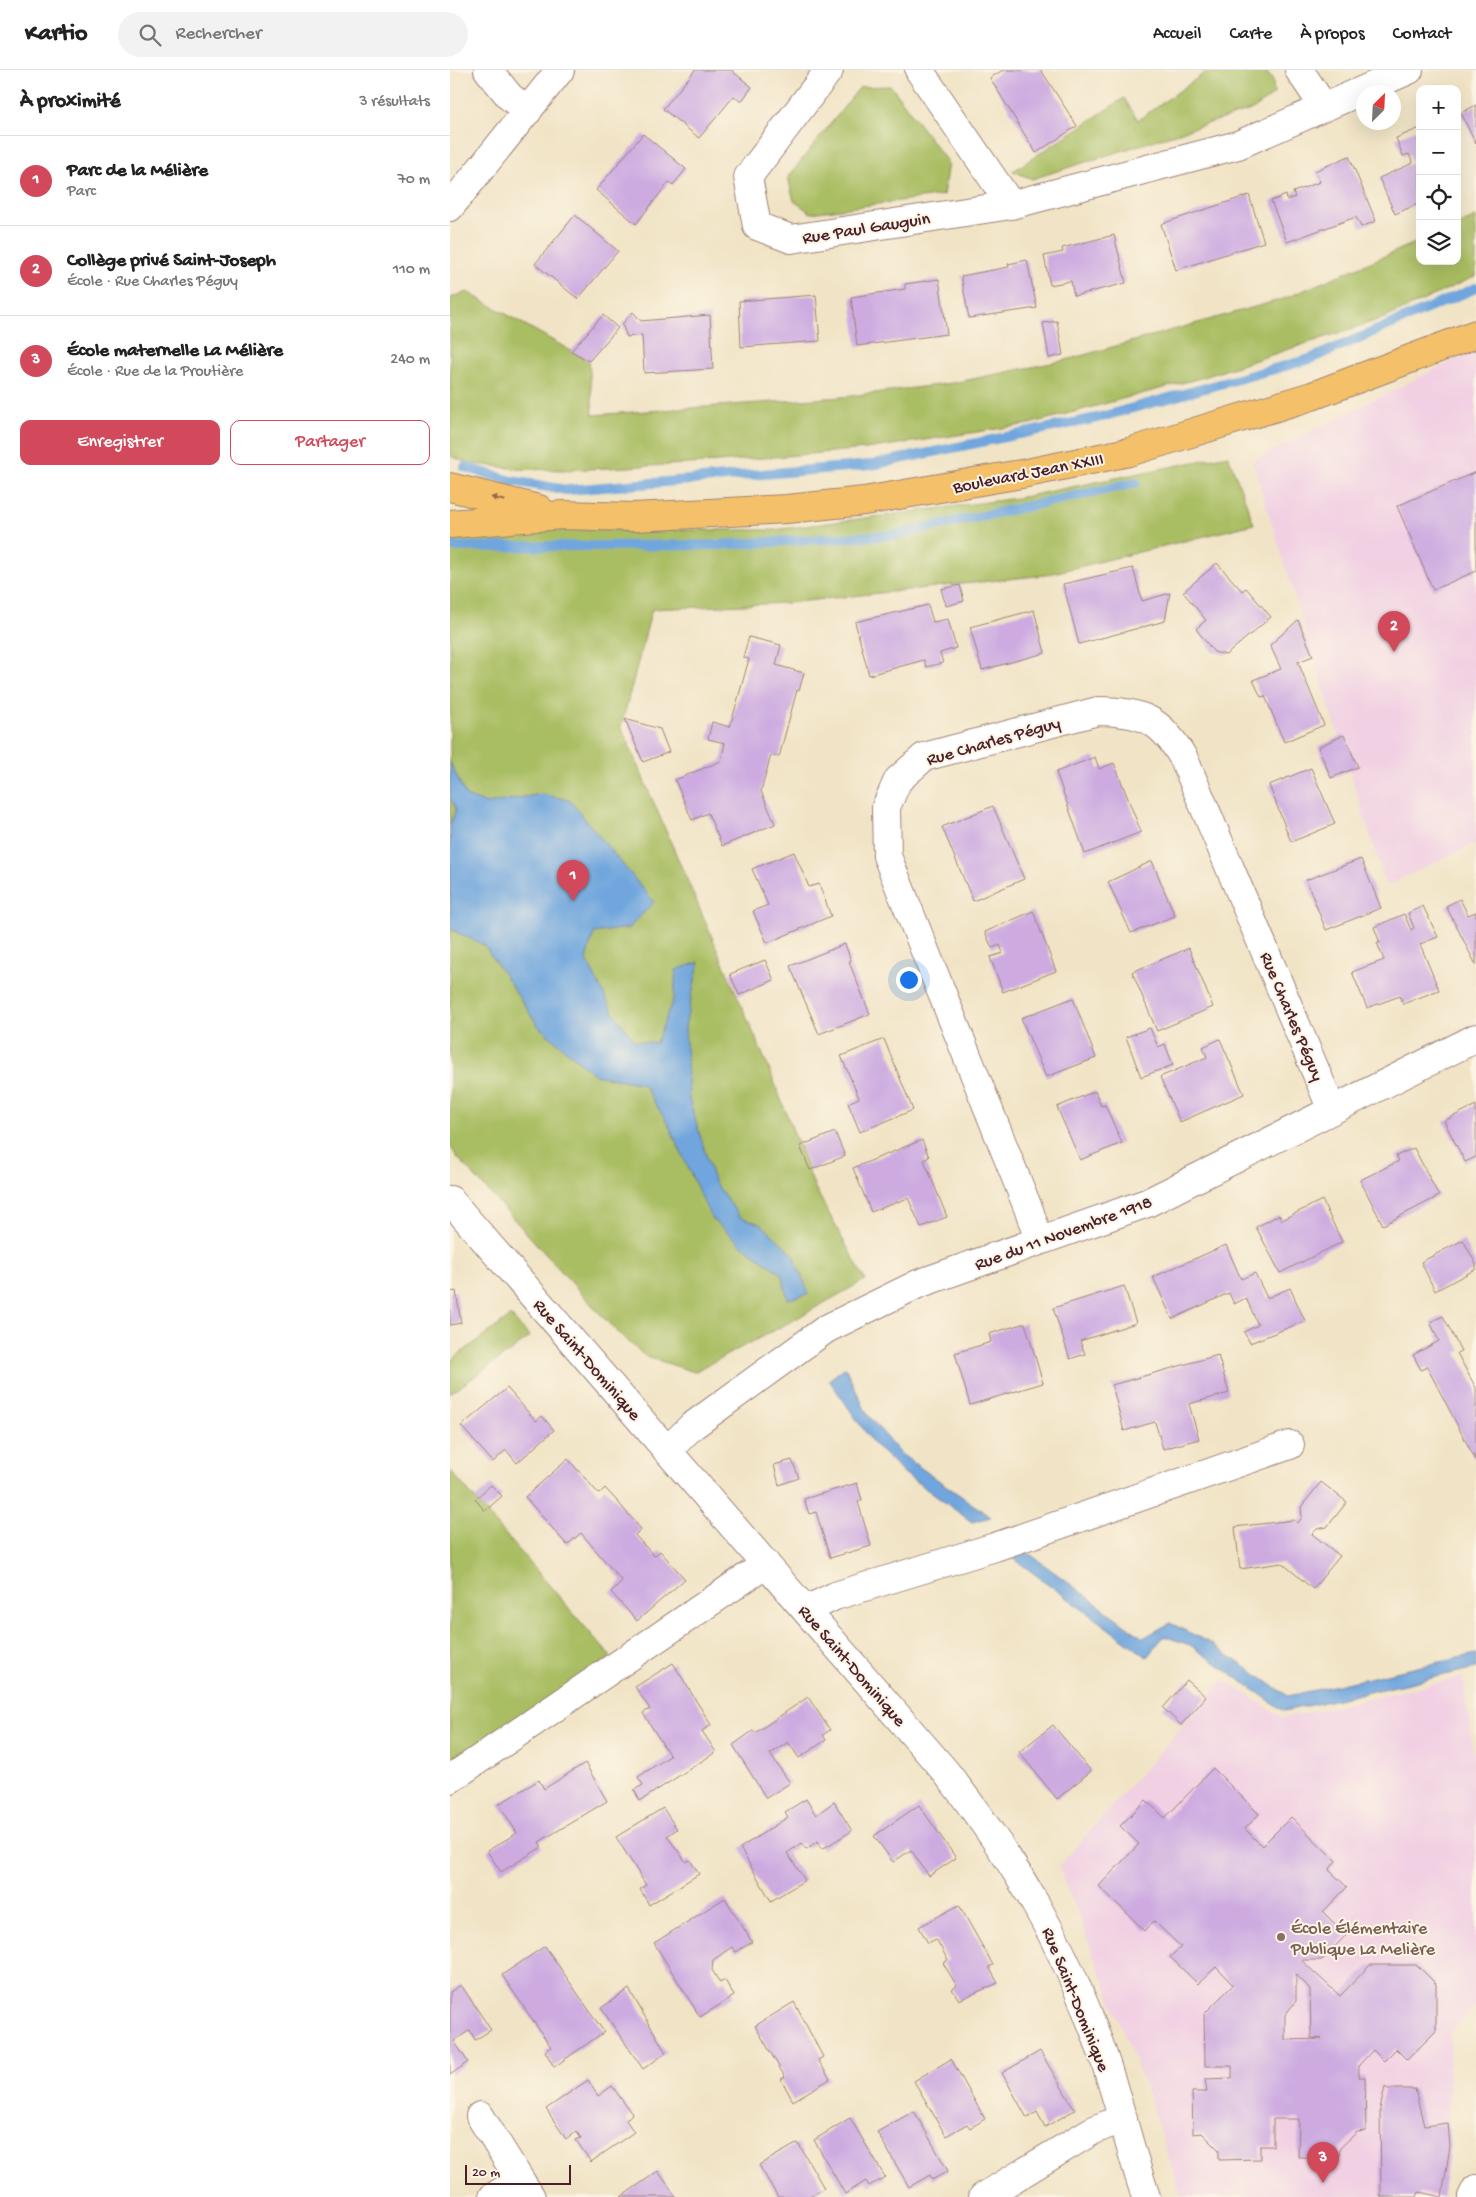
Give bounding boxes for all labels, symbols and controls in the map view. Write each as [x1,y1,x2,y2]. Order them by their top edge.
search box [118,12,468,57]
text: Kartio [25,20,88,49]
icon: search [136,21,164,49]
text: Rechercher [176,23,262,46]
text: Accueil [1153,24,1201,45]
text: Carte [1229,24,1272,45]
text: À propos [1300,24,1365,45]
text: Contact [1393,24,1451,45]
north arrow [1356,85,1401,130]
map controls [1416,85,1461,265]
button: + [1416,85,1461,130]
text: À proximité [20,90,121,115]
text: 3 résultats [359,93,430,112]
button: − [1416,130,1461,175]
text: Parc de la Mélière [67,160,208,183]
text: 1 [33,171,39,190]
text: 70 m [397,171,430,190]
button: locate [1416,175,1461,220]
text: Parc [67,183,96,202]
street label: Rue Paul Gauguin [801,209,932,250]
button: layers [1416,220,1461,265]
text: Collège privé Saint-Joseph [67,250,276,273]
text: 2 [32,261,40,280]
text: 110 m [393,261,430,280]
text: École · Rue Charles Péguy [67,273,238,292]
text: École maternelle La Mélière [67,340,283,363]
text: 3 [32,351,40,370]
text: 240 m [390,351,430,370]
text: École · Rue de la Proutière [67,363,243,382]
button: Enregistrer [20,420,220,465]
button: Partager [230,420,430,465]
street label: Boulevard Jean XXIII [950,450,1106,500]
one-way arrow [490,495,505,503]
pin: 2 [1378,611,1410,652]
street label: Rue Charles Péguy [924,713,1063,772]
pin: 1 [557,860,589,901]
street label: Rue Charles Péguy [1254,949,1327,1085]
your location [896,967,922,993]
street label: Rue du 11 Novembre 1918 [972,1192,1156,1276]
street label: Rue Saint-Dominique [528,1296,645,1426]
street label: Rue Saint-Dominique [793,1602,910,1732]
place label: École Élémentaire Publique La Melière [1290,1919,1436,1961]
street label: Rue Saint-Dominique [1036,1925,1114,2076]
marker: École Élémentaire Publique La Melière [1275,1931,1287,1943]
pin: 3 [1307,2142,1339,2183]
scale bar [465,2162,571,2185]
text: 20 m [472,2165,500,2182]

